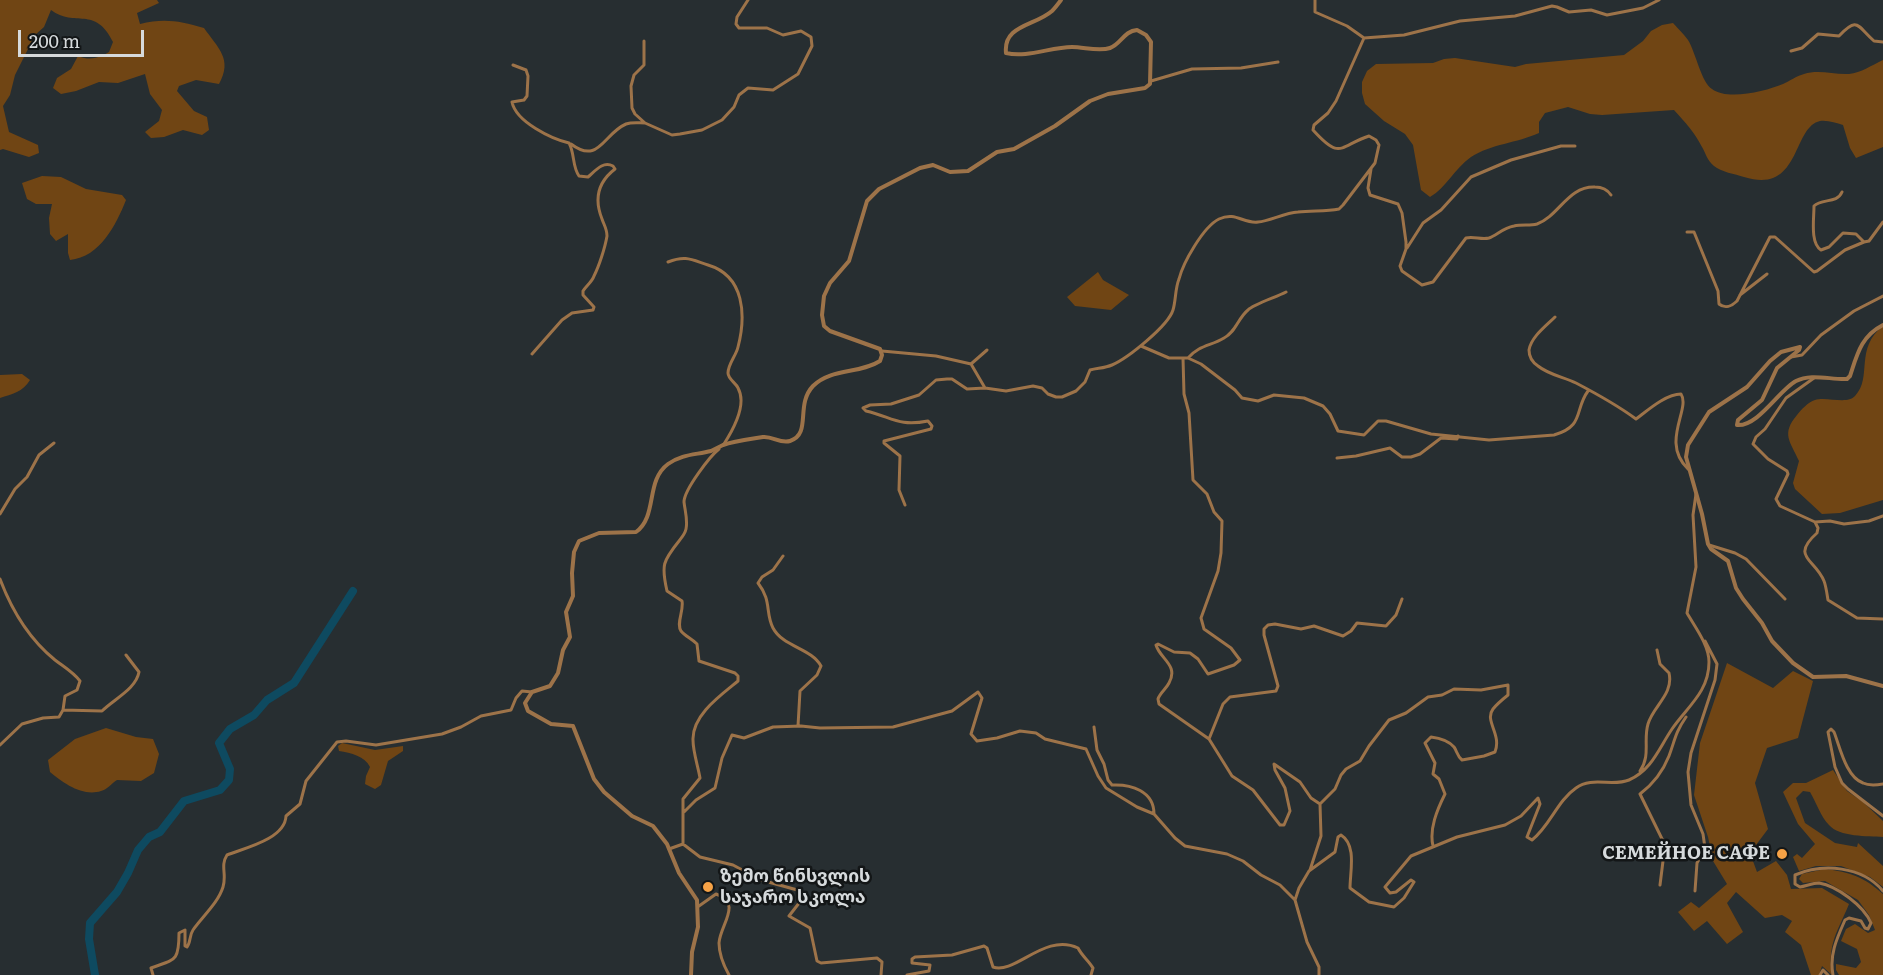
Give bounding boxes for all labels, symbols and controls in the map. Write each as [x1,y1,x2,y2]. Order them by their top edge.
scale bar [21,18,147,56]
text: 200 m [29,27,80,54]
place label: СЕМЕЙНОЕ САФЕ [1602,843,1770,865]
marker: СЕМЕЙНОЕ САФЕ [1775,847,1789,861]
place label: ზემო წინსვლის საჯარო სკოლა [720,866,870,908]
marker: ზემო წინსვლის საჯარო სკოლა [701,880,715,894]

